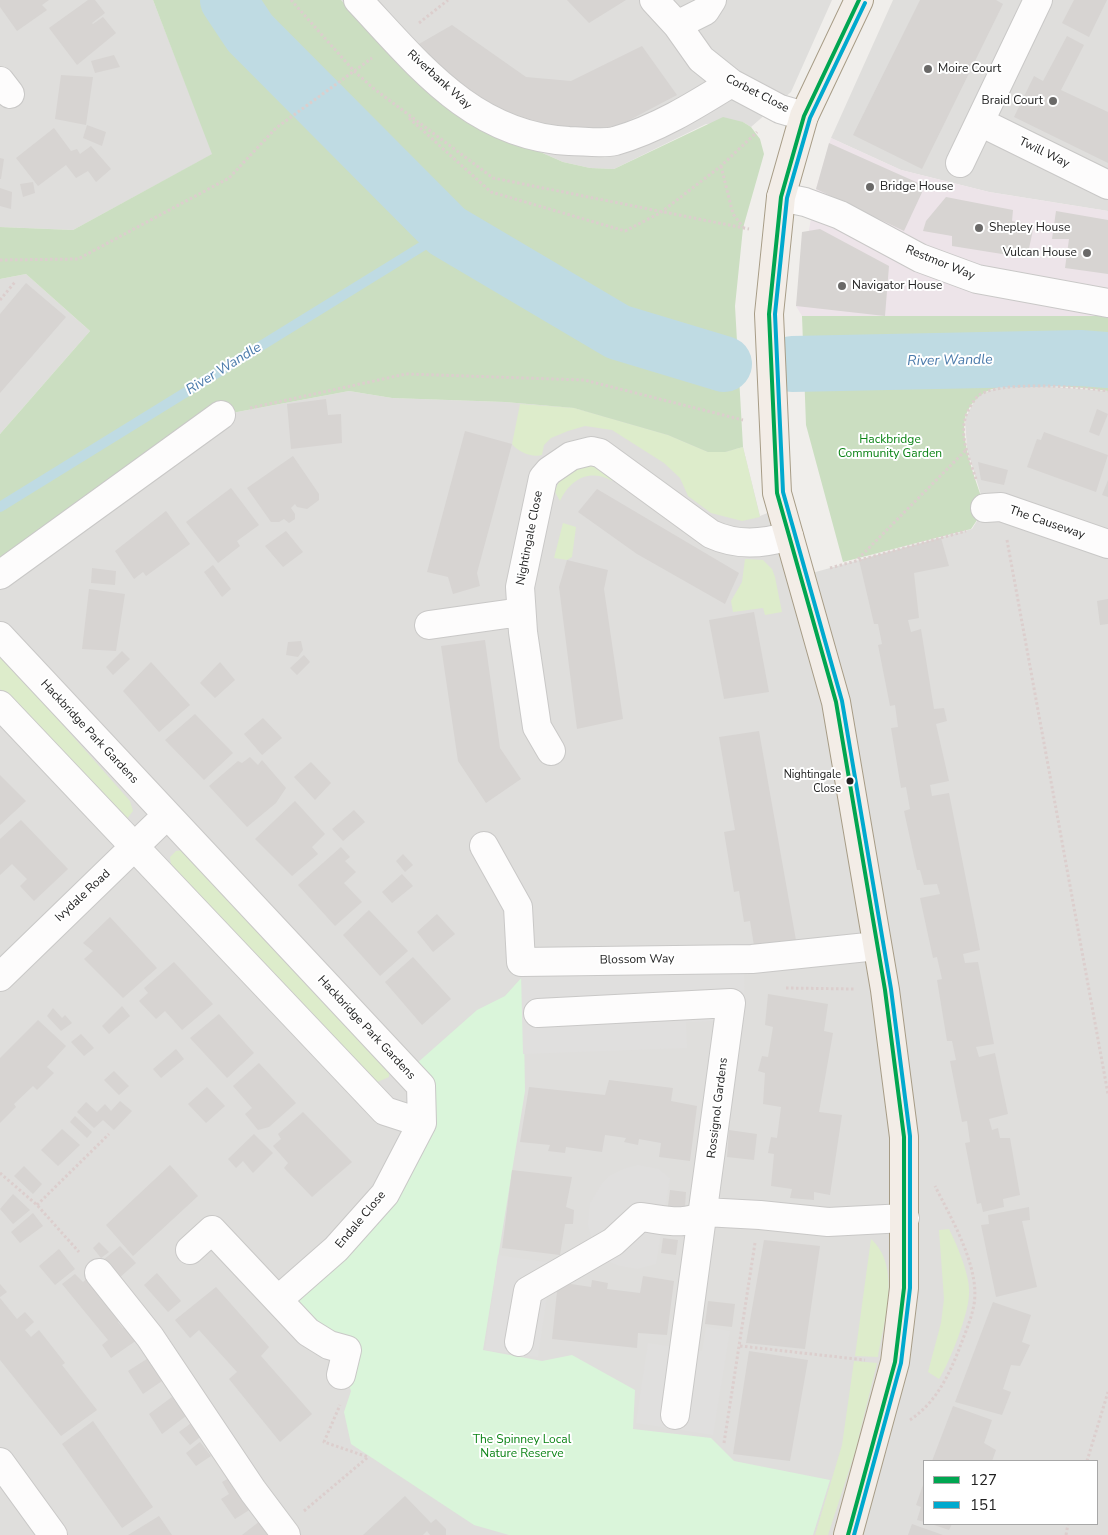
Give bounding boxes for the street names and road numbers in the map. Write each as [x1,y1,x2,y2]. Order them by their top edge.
street label: Riverbank Way [404,47,474,113]
street label: Corbet Close [723,72,791,116]
street label: Twill Way [1016,135,1072,171]
street label: Restmor Way [903,243,977,283]
street label: Nightingale Close [514,489,546,587]
street label: The Causeway [1007,503,1087,543]
street label: Hackbridge Park Gardens [37,677,141,787]
street label: Ivydale Road [53,867,113,925]
street label: Blossom Way [599,952,675,968]
street label: Hackbridge Park Gardens [314,973,418,1083]
street label: Rossignol Gardens [705,1057,731,1159]
street label: Endale Close [333,1188,389,1252]

